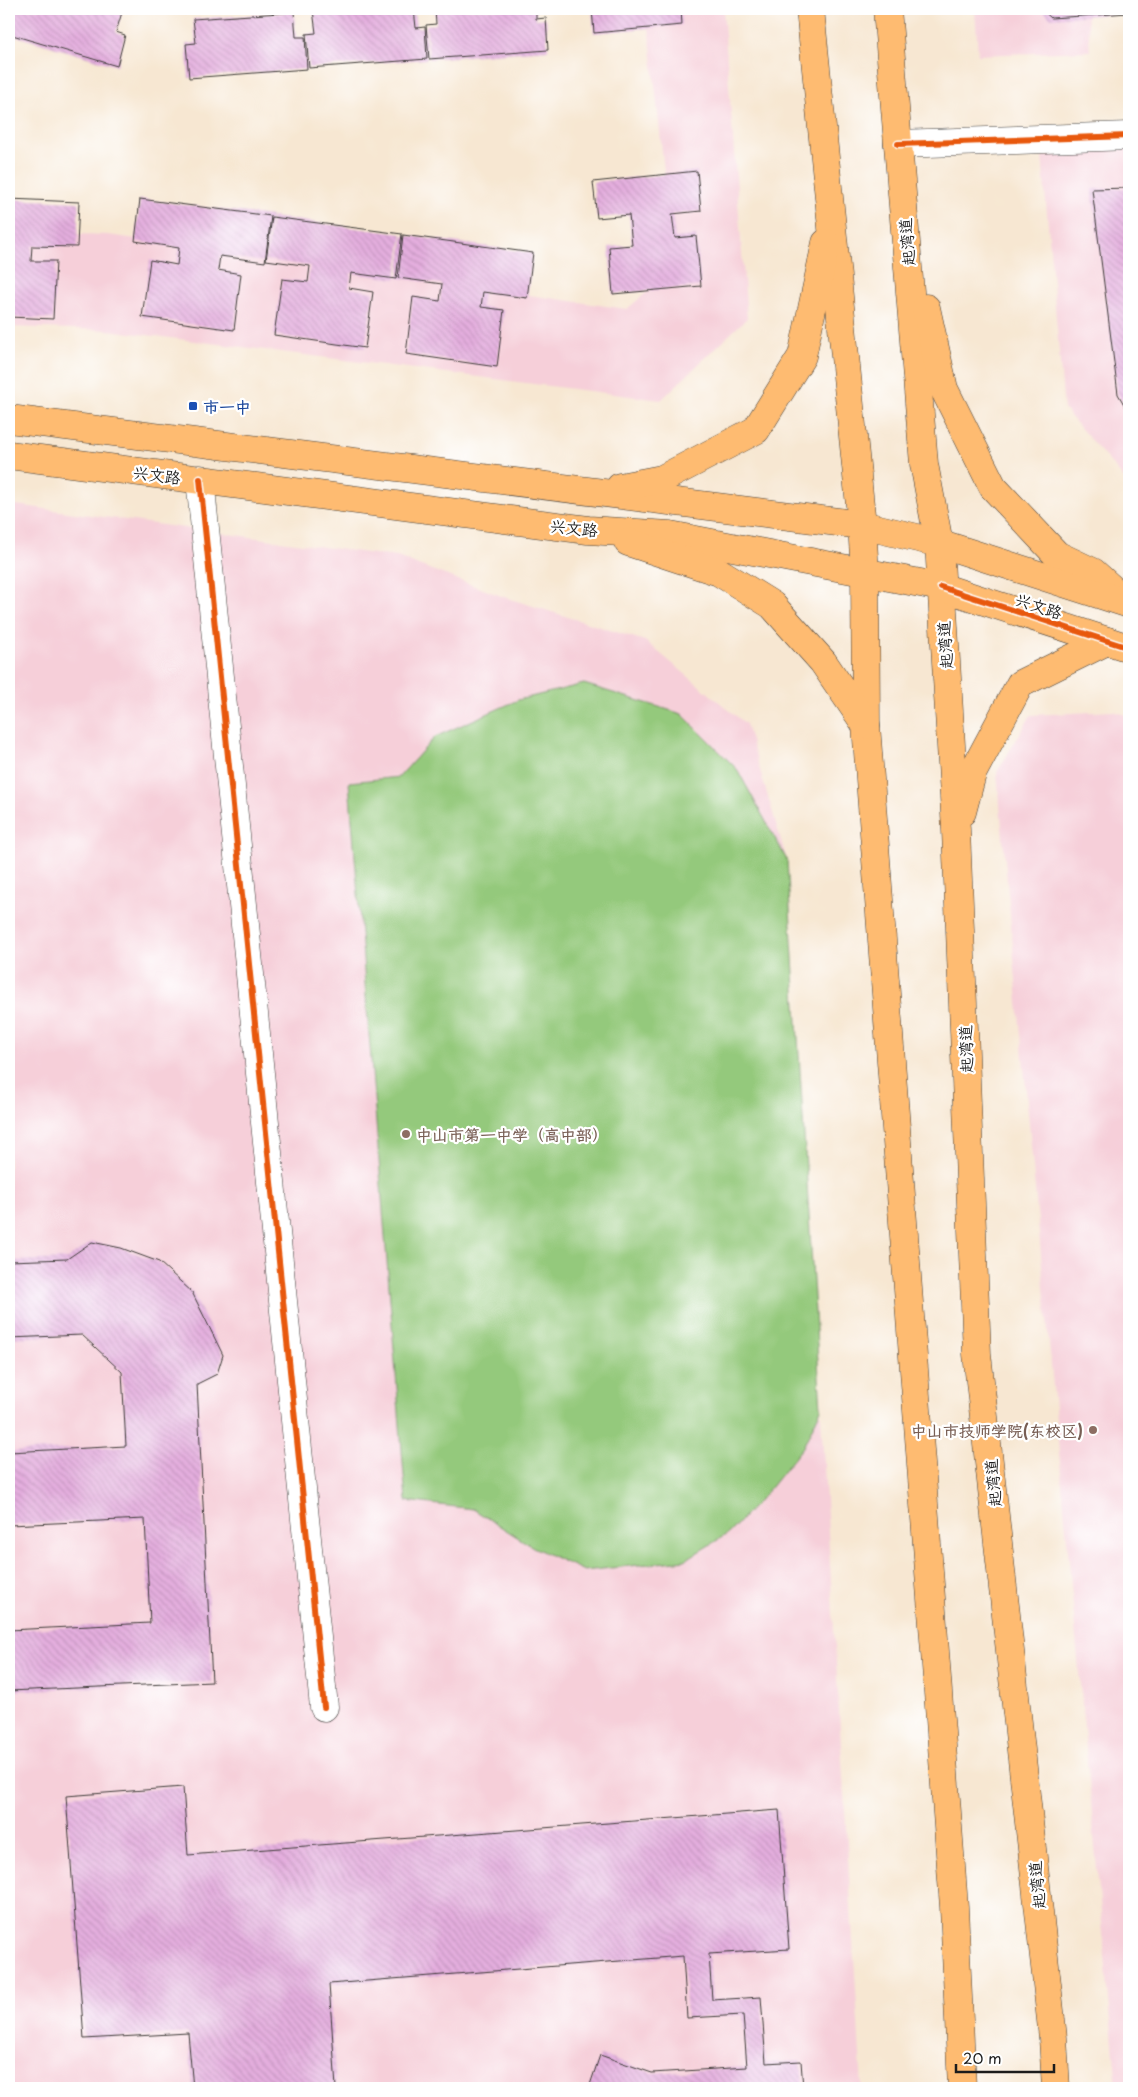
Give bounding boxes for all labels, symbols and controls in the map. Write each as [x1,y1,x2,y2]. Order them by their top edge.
street label: 起湾道 [892,217,920,267]
place label: 市一中 [203,394,251,418]
marker: 市一中 [187,400,199,412]
street label: 兴文路 [132,459,182,489]
street label: 兴文路 [549,513,599,541]
street label: 兴文路 [1012,586,1066,624]
street label: 起湾道 [930,620,958,670]
street label: 起湾道 [952,1025,978,1073]
place label: 中山市第一中学（高中部） [416,1122,608,1146]
marker: 中山市第一中学（高中部） [400,1128,412,1140]
place label: 中山市技师学院(东校区) [911,1418,1083,1442]
marker: 中山市技师学院(东校区) [1087,1424,1099,1436]
street label: 起湾道 [978,1458,1006,1508]
street label: 起湾道 [1022,1860,1050,1910]
scale bar [956,2042,1053,2074]
text: 20 m [963,2046,1002,2069]

